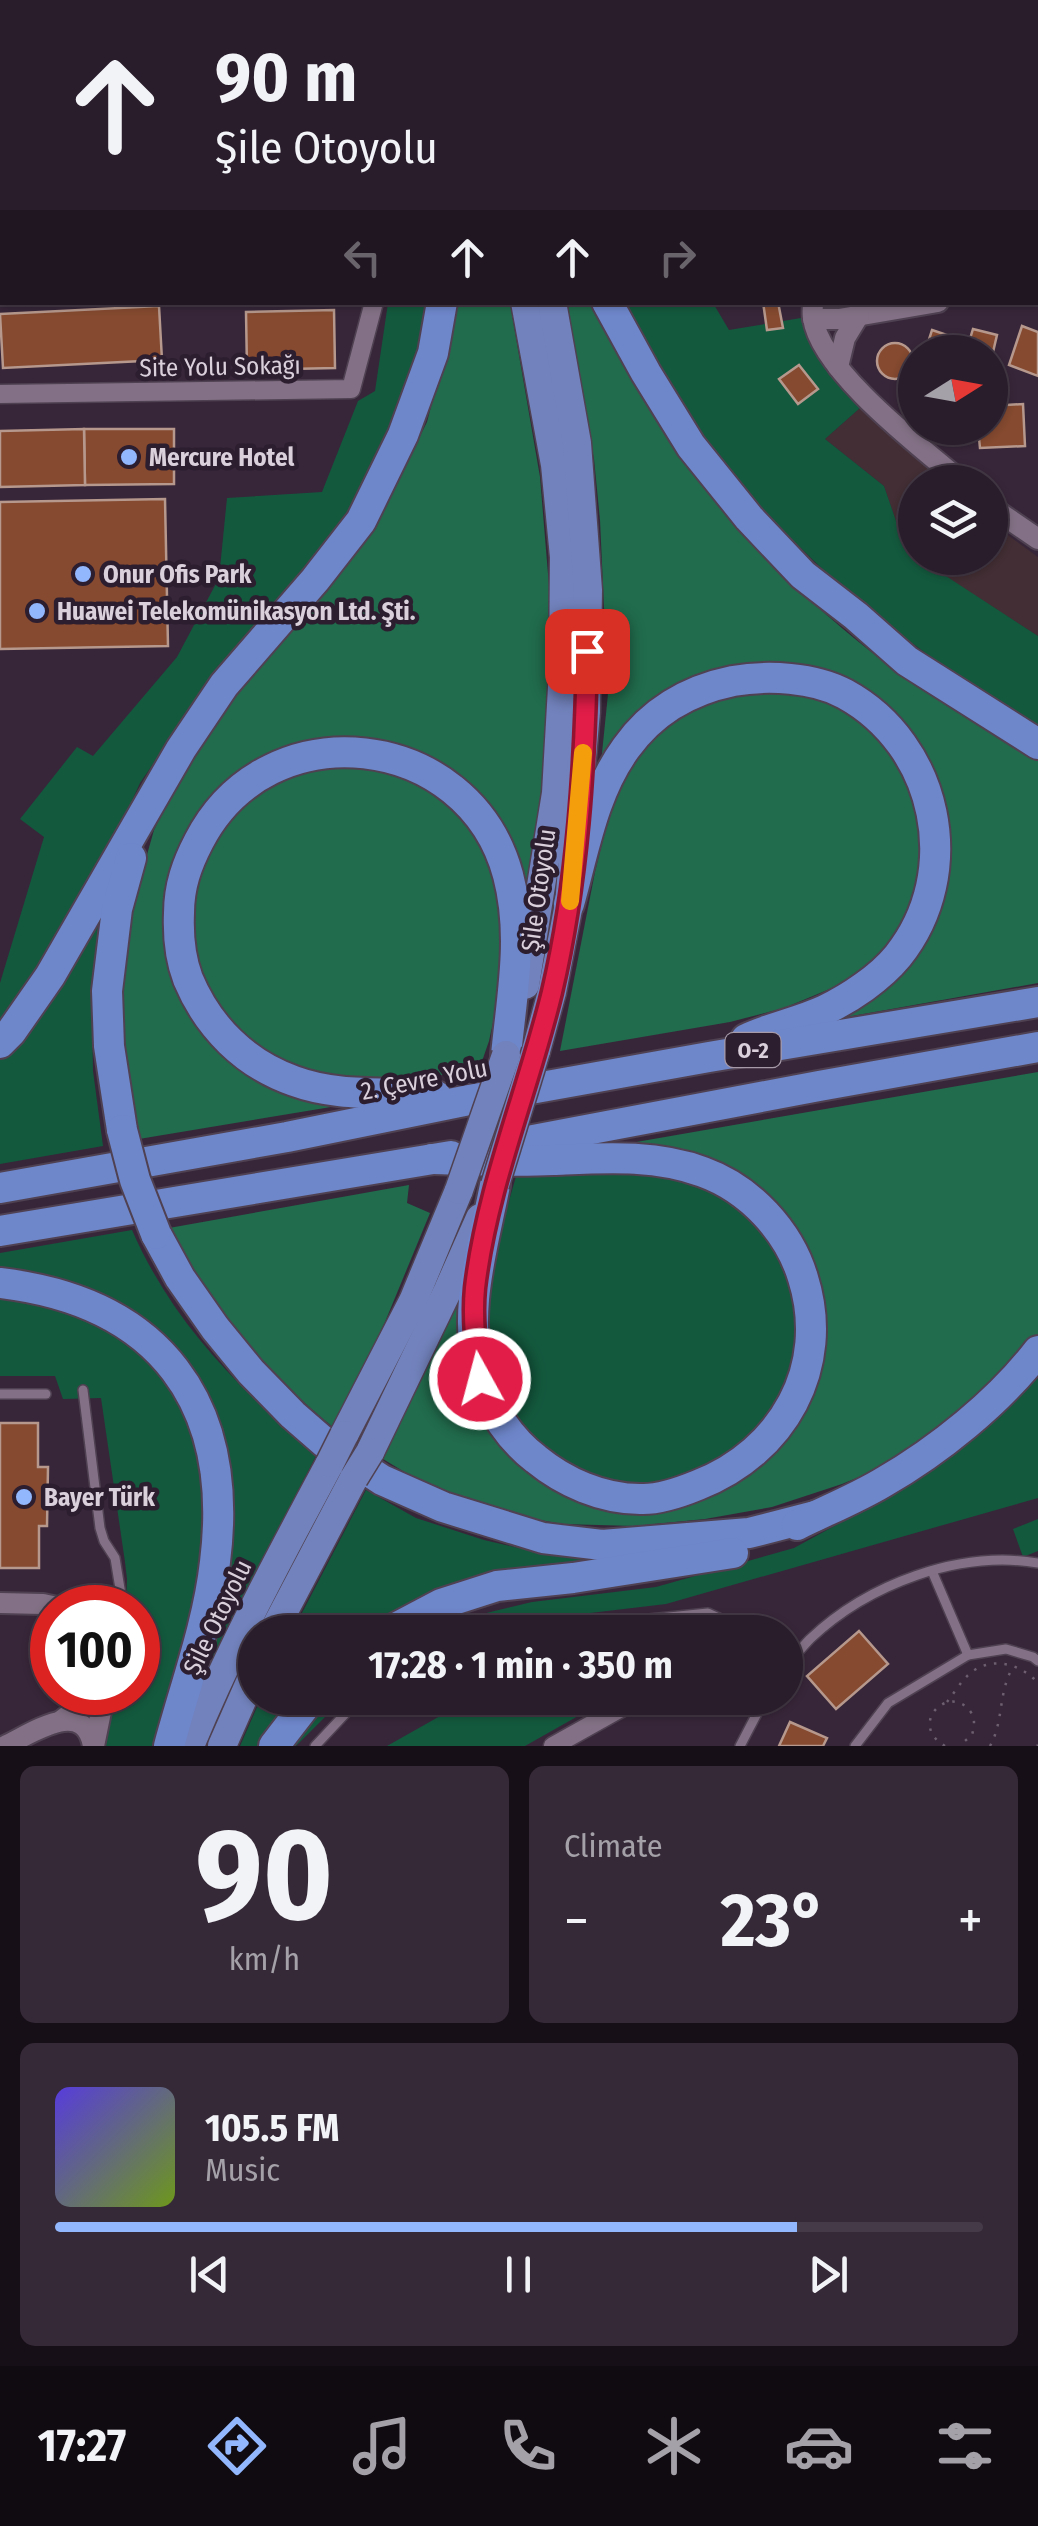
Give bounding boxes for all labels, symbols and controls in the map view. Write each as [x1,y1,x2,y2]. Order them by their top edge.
text: 90 m [215,36,357,120]
icon: ahead [50,40,180,170]
text: Şile Otoyolu [215,121,438,175]
icon: left [335,230,390,285]
icon: ahead [440,230,495,285]
icon: ahead [545,230,600,285]
icon: right [650,230,705,285]
north arrow [898,335,1008,445]
map controls [898,335,1008,575]
street label: Site Yolu Sokağı [139,351,301,383]
place label: Mercure Hotel [149,443,295,473]
marker: Mercure Hotel [118,446,140,468]
button: layers [898,465,1008,575]
place label: Onur Ofis Park [103,560,252,590]
marker: Onur Ofis Park [72,563,94,585]
place label: Huawei Telekomünikasyon Ltd. Şti. [57,597,416,627]
marker: Huawei Telekomünikasyon Ltd. Şti. [26,600,48,622]
pin [545,609,630,694]
icon: arrive [560,624,615,679]
street label: Şile Otoyolu [516,827,562,954]
road number: O-2 [726,1033,780,1067]
street label: 2. Çevre Yolu [359,1053,490,1107]
position arrow [428,1327,532,1431]
place label: Bayer Türk [44,1483,155,1513]
marker: Bayer Türk [13,1486,35,1508]
street label: Şile Otoyolu [177,1555,259,1680]
speed limit sign: 100 [30,1585,160,1715]
text: 17:28 · 1 min · 350 m [368,1642,673,1688]
text: 90 [195,1797,334,1953]
text: Climate [564,1827,663,1865]
text: 23° [721,1876,826,1966]
text: − [564,1888,589,1954]
text: + [958,1888,983,1954]
text: km/h [229,1940,300,1978]
text: 105.5 FM [205,2105,339,2151]
text: Music [205,2151,280,2189]
icon: previous [182,2247,237,2302]
icon: pause [491,2247,546,2302]
icon: next [801,2247,856,2302]
icon: directions [202,2411,272,2481]
icon: music [347,2411,417,2481]
icon: phone [493,2411,563,2481]
icon: climate [639,2411,709,2481]
icon: car [784,2411,854,2481]
icon: filters [930,2411,1000,2481]
text: 17:27 [38,2419,126,2473]

